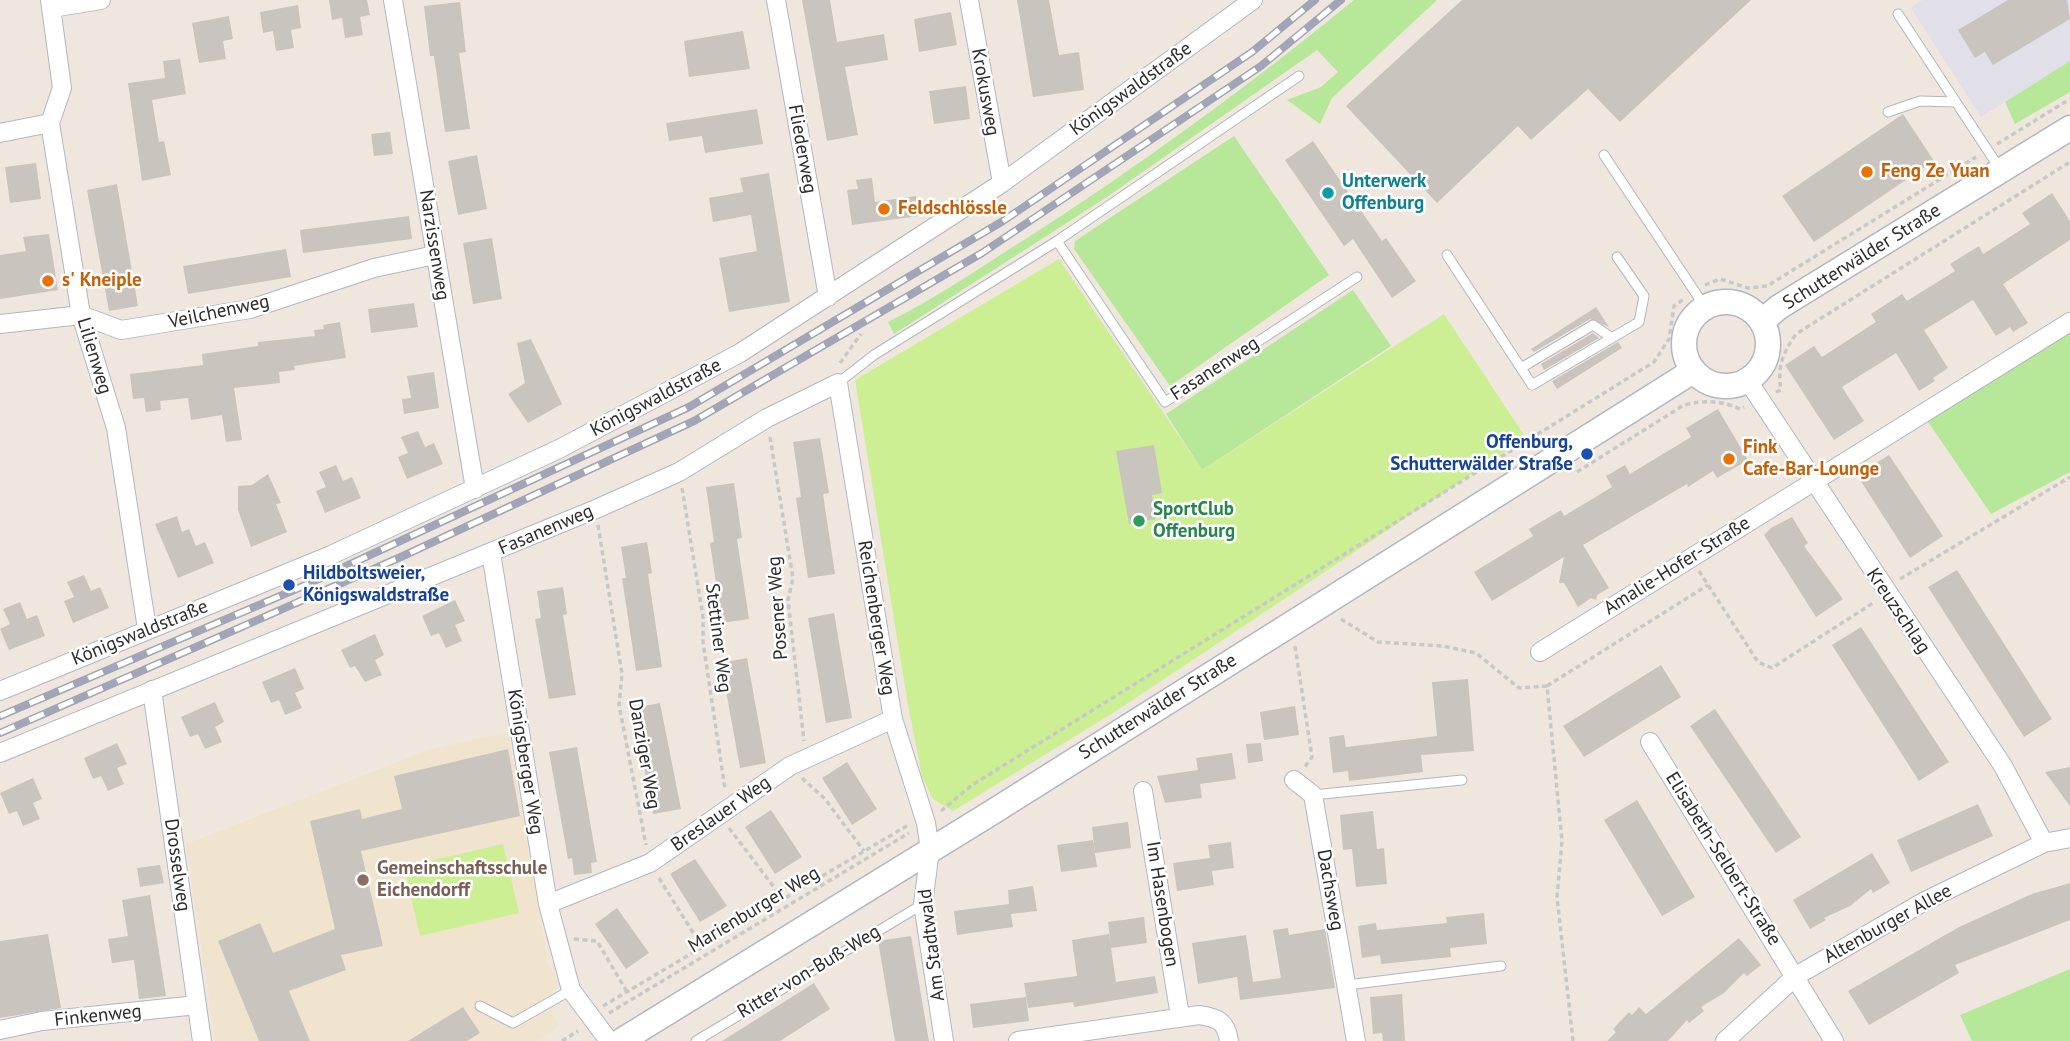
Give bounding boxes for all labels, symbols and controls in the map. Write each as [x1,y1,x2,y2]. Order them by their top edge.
street label: Königswaldstraße [1066,37,1196,141]
street label: Krokusweg [966,46,1004,138]
street label: Fliederweg [783,103,821,195]
place label: Feng Ze Yuan [1881,161,1990,183]
marker: Feng Ze Yuan [1859,164,1875,180]
place label: Unterwerk Offenburg [1342,171,1426,215]
marker: Unterwerk Offenburg [1320,185,1336,201]
street label: Narzissenweg [414,188,454,302]
place label: Feldschlössle [898,198,1007,220]
street label: Schutterwälder Straße [1779,199,1945,315]
marker: Feldschlössle [876,201,892,217]
place label: s' Kneiple [62,270,142,292]
marker: s' Kneiple [40,273,56,289]
street label: Veilchenweg [167,290,271,334]
street label: Lilienweg [72,315,116,397]
street label: Fasanenweg [1167,332,1263,406]
street label: Königswaldstraße [587,354,725,442]
place label: Offenburg, Schutterwälder Straße [1390,432,1573,476]
place label: Fink Cafe-Bar-Lounge [1743,437,1879,481]
marker: Offenburg, Schutterwälder Straße [1579,446,1595,462]
marker: Fink Cafe-Bar-Lounge [1721,451,1737,467]
place label: SportClub Offenburg [1153,499,1235,543]
street label: Fasanenweg [495,500,597,560]
street label: Amalie-Hofer-Straße [1600,512,1754,620]
marker: SportClub Offenburg [1131,513,1147,529]
street label: Reichenberger Weg [853,539,899,697]
street label: Posener Weg [763,555,793,661]
place label: Hildboltsweier, Königswaldstraße [303,563,449,607]
street label: Kreuzschlag [1861,564,1935,658]
marker: Hildboltsweier, Königswaldstraße [281,577,297,593]
street label: Stettiner Weg [700,582,736,694]
street label: Königswaldstraße [69,595,211,671]
street label: Schutterwälder Straße [1075,649,1241,765]
street label: Königsberger Weg [502,688,548,836]
street label: Danziger Weg [623,697,665,811]
street label: Elisabeth-Selbert-Straße [1660,768,1786,950]
street label: Breslauer Weg [667,771,775,857]
street label: Drosselweg [159,817,195,913]
street label: Im Hasenbogen [1141,840,1183,968]
street label: Dachsweg [1312,848,1348,932]
place label: Gemeinschaftsschule Eichendorff [377,858,547,902]
street label: Marienburger Weg [684,862,824,958]
marker: Gemeinschaftsschule Eichendorff [355,872,371,888]
street label: Altenburger Allee [1820,879,1956,969]
street label: Am Stadtwald [914,887,950,1003]
street label: Ritter-von-Buß-Weg [734,920,884,1024]
street label: Finkenweg [53,1000,143,1032]

